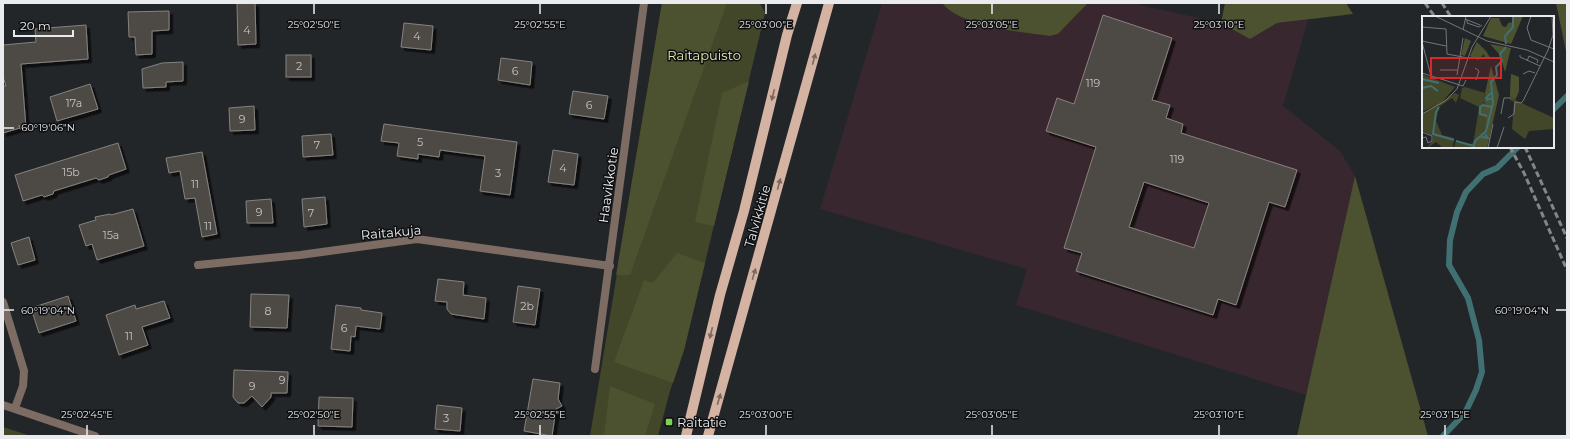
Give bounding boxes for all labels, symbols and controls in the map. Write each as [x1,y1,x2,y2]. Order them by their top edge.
scale bar [14,12,73,38]
inset map [1422,16,1554,148]
text: 20 m [20,18,51,33]
text: 25°02'50"E [288,18,341,31]
text: 25°02'55"E [514,18,566,31]
text: 25°03'00"E [739,18,793,31]
text: 25°03'05"E [966,18,1018,31]
text: 25°03'10"E [1194,18,1245,31]
house number: 4 [243,23,251,37]
house number: 4 [413,29,421,43]
park label: Raitapuisto [667,47,741,63]
one-way arrow [811,52,817,64]
house number: 2 [296,59,302,73]
house number: 6 [512,64,519,78]
house number: 119 [1086,76,1101,90]
one-way arrow [769,89,775,101]
house number: 17a [66,96,82,110]
house number: 6 [586,98,593,112]
house number: 9 [239,112,246,126]
text: 60°19'06"N [21,121,75,134]
house number: 5 [417,135,423,149]
house number: 7 [314,138,320,152]
street label: Haavikkotie [595,146,621,224]
house number: 119 [1170,152,1185,166]
house number: 4 [559,161,567,175]
house number: 15b [62,165,80,179]
house number: 3 [495,166,501,180]
house number: 11 [191,177,199,191]
one-way arrow [776,178,782,190]
street label: Talvikkitie [740,183,774,249]
house number: 9 [256,205,263,219]
house number: 7 [308,206,314,220]
house number: 11 [204,219,212,233]
street label: Raitakuja [360,221,422,243]
house number: 15a [103,228,119,242]
one-way arrow [751,267,757,279]
house number: 2b [520,299,534,313]
text: 60°19'04"N [21,304,75,317]
house number: 8 [264,304,272,318]
text: 60°19'04"N [1495,304,1549,317]
house number: 6 [341,321,348,335]
one-way arrow [708,327,714,339]
house number: 11 [125,329,133,343]
house number: 9 [279,373,286,387]
house number: 9 [249,379,256,393]
one-way arrow [716,392,722,404]
text: 25°02'45"E [61,408,113,421]
text: 25°02'50"E [288,408,341,421]
text: 25°02'55"E [514,408,566,421]
text: 25°03'00"E [739,408,793,421]
text: 25°03'05"E [966,408,1018,421]
text: 25°03'10"E [1194,408,1245,421]
text: 25°03'15"E [1420,408,1470,421]
house number: 3 [443,411,449,425]
place label: Raitatie [677,414,727,430]
marker: Raitatie [664,417,674,427]

